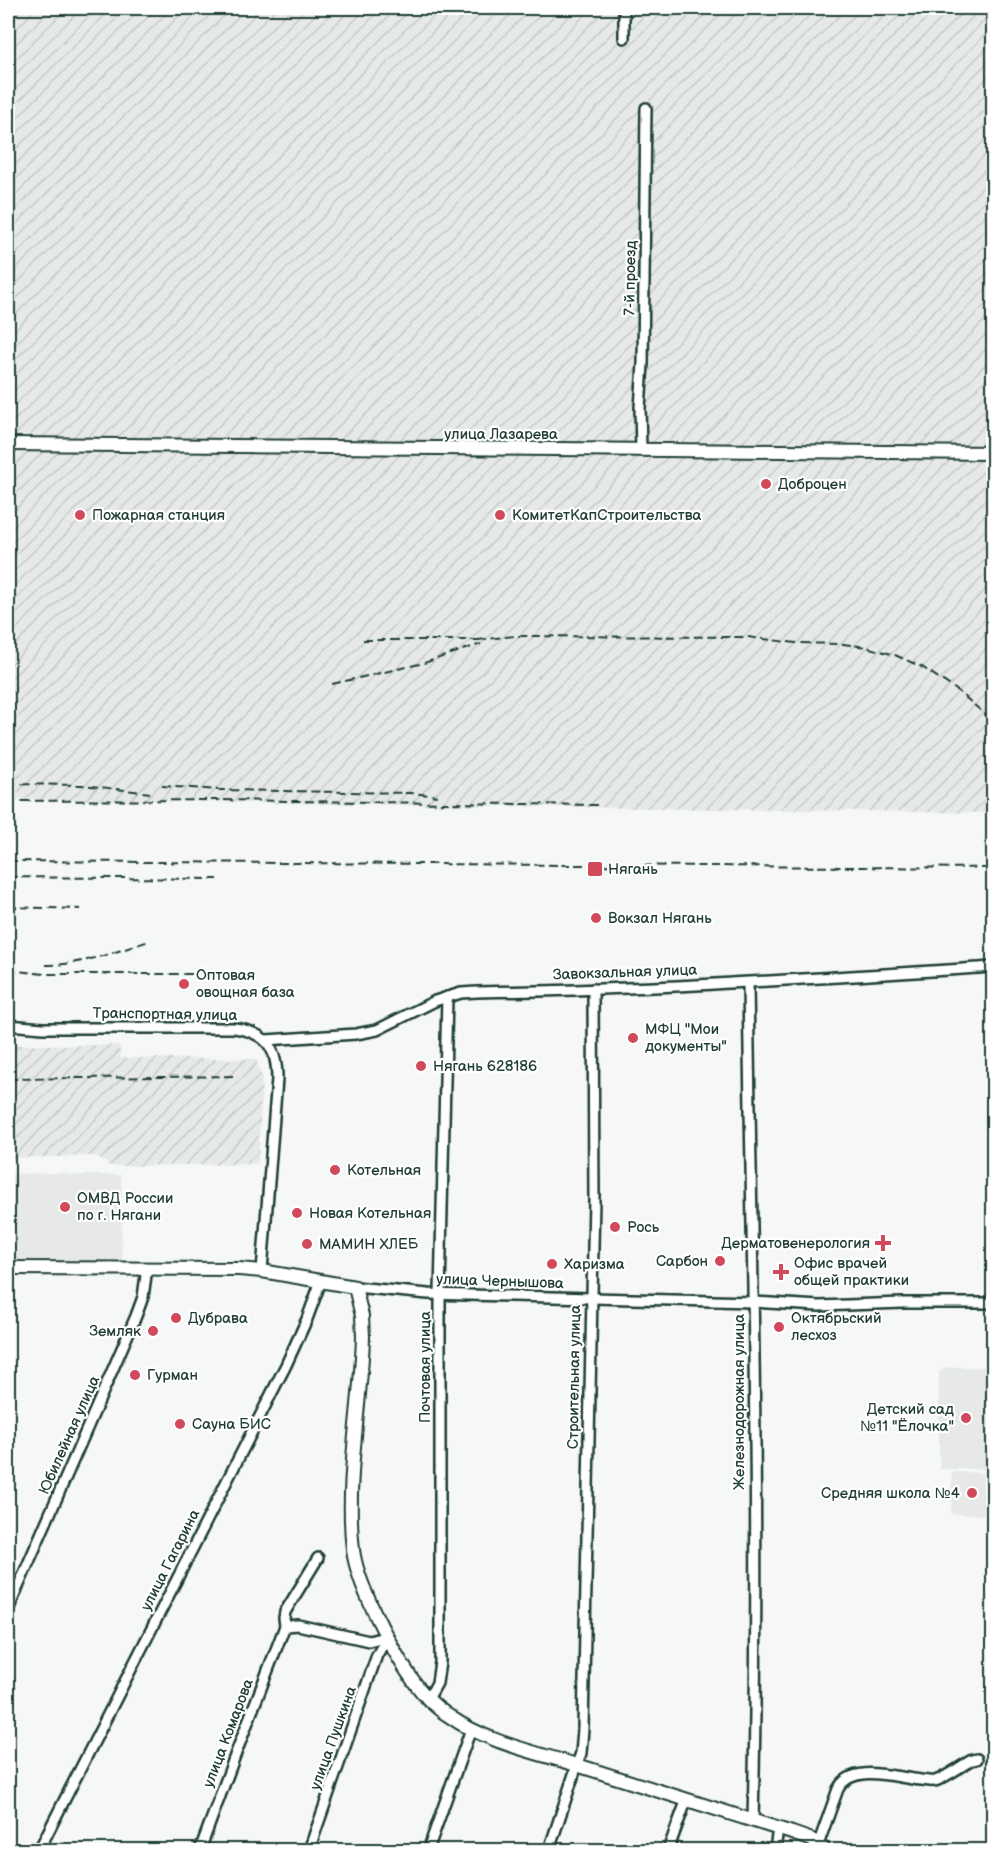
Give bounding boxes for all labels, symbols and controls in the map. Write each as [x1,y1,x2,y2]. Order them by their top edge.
street label: 7-й проезд [620,240,641,316]
street label: улица Лазарева [444,425,558,444]
place label: Доброцен [778,475,847,494]
marker: Доброцен [759,477,773,491]
place label: Пожарная станция [92,506,225,525]
place label: КомитетКапСтроительства [512,506,702,525]
marker: Пожарная станция [73,508,87,522]
marker: КомитетКапСтроительства [493,508,507,522]
marker: Нягань [586,860,604,878]
place label: Нягань [608,860,658,879]
place label: Вокзал Нягань [608,909,712,928]
marker: Вокзал Нягань [589,911,603,925]
street label: Завокзальная улица [552,960,698,985]
place label: Оптовая овощная база [196,966,295,1002]
marker: Оптовая овощная база [177,977,191,991]
street label: Транспортная улица [92,1004,238,1025]
place label: МФЦ "Мои документы" [645,1020,727,1056]
marker: МФЦ "Мои документы" [626,1031,640,1045]
place label: Нягань 628186 [433,1057,537,1076]
marker: Нягань 628186 [414,1059,428,1073]
place label: Котельная [347,1161,421,1180]
marker: Котельная [328,1163,342,1177]
place label: ОМВД России по г. Нягани [77,1189,173,1225]
marker: ОМВД России по г. Нягани [58,1200,72,1214]
place label: Новая Котельная [309,1204,431,1223]
marker: Новая Котельная [290,1206,304,1220]
place label: Рось [627,1218,660,1237]
marker: Рось [608,1220,622,1234]
place label: Дерматовенерология [721,1234,870,1253]
marker: Дерматовенерология [874,1234,892,1252]
place label: МАМИН ХЛЕБ [319,1235,419,1254]
marker: МАМИН ХЛЕБ [300,1237,314,1251]
place label: Сарбон [656,1252,708,1271]
marker: Сарбон [713,1254,727,1268]
place label: Офис врачей общей практики [794,1254,909,1290]
place label: Харизма [564,1255,625,1274]
marker: Харизма [545,1257,559,1271]
marker: Офис врачей общей практики [772,1263,790,1281]
street label: улица Чернышова [436,1270,564,1293]
street label: Строительная улица [564,1305,585,1449]
place label: Дубрава [188,1309,248,1328]
place label: Октябрьский лесхоз [791,1309,881,1345]
marker: Дубрава [169,1311,183,1325]
street label: Почтовая улица [416,1311,435,1423]
street label: Железнодорожная улица [730,1314,749,1490]
marker: Октябрьский лесхоз [772,1320,786,1334]
place label: Земляк [89,1322,141,1341]
marker: Земляк [146,1324,160,1338]
place label: Гурман [147,1366,198,1385]
marker: Гурман [128,1368,142,1382]
street label: Юбилейная улица [35,1373,104,1498]
place label: Детский сад №11 "Ёлочка" [860,1400,954,1436]
marker: Детский сад №11 "Ёлочка" [959,1411,973,1425]
place label: Сауна БИС [192,1415,271,1434]
marker: Сауна БИС [173,1417,187,1431]
place label: Средняя школа №4 [821,1484,960,1503]
marker: Средняя школа №4 [965,1486,979,1500]
street label: улица Гагарина [137,1506,204,1614]
street label: улица Комарова [199,1676,258,1790]
street label: улица Пушкина [306,1684,361,1793]

